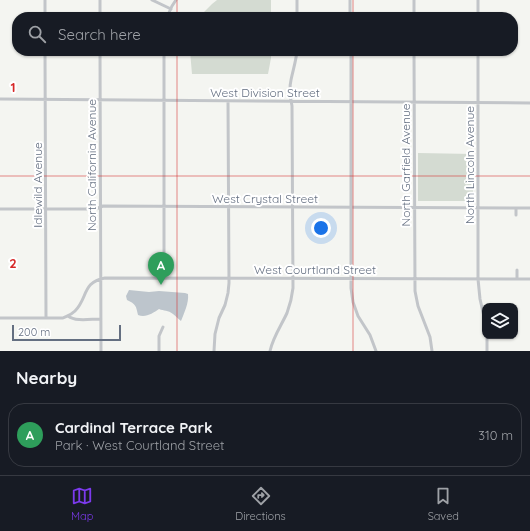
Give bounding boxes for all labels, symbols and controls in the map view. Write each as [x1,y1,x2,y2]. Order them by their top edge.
search box [12,12,518,56]
icon: search [26,23,48,45]
text: Search here [58,25,141,44]
text: 1 [10,79,16,95]
street label: West Division Street [210,85,320,100]
street label: North California Avenue [84,99,99,231]
street label: North Garfield Avenue [398,103,413,227]
street label: North Lincoln Avenue [462,106,477,224]
street label: Idlewild Avenue [30,142,45,228]
street label: West Crystal Street [212,191,318,206]
your location [311,218,331,238]
pin: A [148,252,174,285]
text: 2 [9,255,17,271]
street label: West Courtland Street [254,262,376,277]
map controls [482,303,518,339]
button: layers [482,303,518,339]
scale bar [12,323,121,342]
text: 200 m [18,325,50,339]
text: Nearby [16,367,77,388]
text: Cardinal Terrace Park [55,418,213,437]
text: A [26,427,34,443]
text: 310 m [478,427,513,443]
text: Park · West Courtland Street [55,437,224,453]
tab: Map [71,485,93,523]
tab: Directions [235,485,286,523]
tab: Saved [428,485,459,523]

